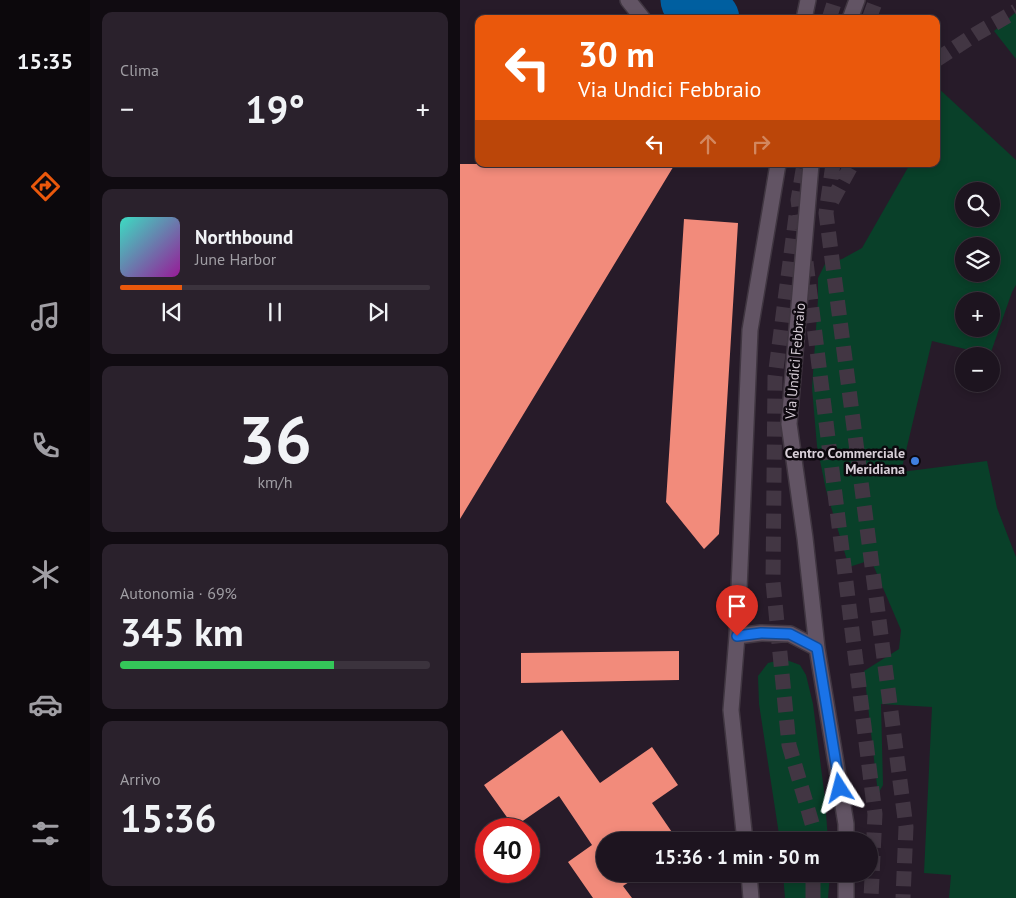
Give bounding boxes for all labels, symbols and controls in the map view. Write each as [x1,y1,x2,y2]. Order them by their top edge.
text: 30 m [578,31,655,77]
icon: left [495,35,560,100]
text: 15:35 [17,47,73,75]
text: Clima [120,60,159,80]
text: Via Undici Febbraio [578,75,761,103]
text: 19° [245,84,305,133]
text: − [120,90,134,127]
text: + [416,90,430,127]
icon: left [641,130,669,158]
icon: ahead [694,130,722,158]
icon: right [747,130,775,158]
icon: directions [28,169,63,204]
map controls [955,182,1000,392]
button: search [955,182,1000,227]
text: Northbound [195,225,293,249]
button: layers [955,237,1000,282]
text: June Harbor [195,249,276,269]
button: + [955,292,1000,337]
icon: previous [158,298,186,326]
icon: pause [261,298,289,326]
icon: next [364,298,392,326]
icon: music [28,299,63,334]
street label: Via Undici Febbraio [781,302,809,421]
button: − [955,347,1000,392]
text: 36 [238,397,312,481]
icon: phone [28,428,63,463]
place label: Centro Commerciale Meridiana [785,444,905,478]
marker: Centro Commerciale Meridiana [909,455,921,467]
text: km/h [257,472,293,492]
icon: climate [28,557,63,592]
text: Autonomia · 69% [120,583,237,603]
pin [716,585,758,636]
icon: arrive [723,592,751,620]
text: 345 km [120,607,244,656]
icon: car [28,687,63,722]
position arrow [813,761,865,813]
text: Arrivo [120,769,161,789]
text: 15:36 [120,793,216,842]
icon: filters [28,816,63,851]
speed limit sign: 40 [475,818,540,883]
text: 15:36 · 1 min · 50 m [654,845,820,869]

